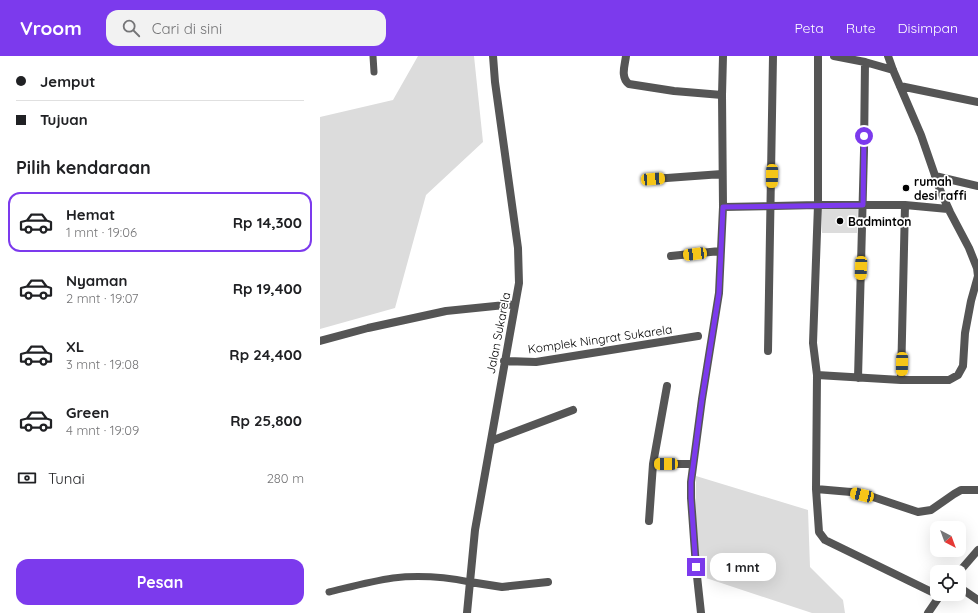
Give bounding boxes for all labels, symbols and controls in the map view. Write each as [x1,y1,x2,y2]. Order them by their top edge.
search box [106,10,386,46]
text: Vroom [20,16,82,40]
icon: search [120,17,142,39]
text: Cari di sini [152,19,222,38]
text: Peta [794,19,824,37]
text: Rute [846,19,876,37]
text: Disimpan [898,19,958,37]
text: Jemput [40,72,95,91]
text: Tujuan [40,110,88,129]
route start [855,127,873,145]
text: Pilih kendaraan [16,156,151,179]
car [766,164,778,188]
car [641,172,665,186]
place label: rumah desi raffi [914,174,967,203]
marker: rumah desi raffi [901,183,911,193]
icon: car [18,204,54,240]
text: Hemat [66,205,115,224]
text: Rp 14,300 [233,213,302,232]
place label: Badminton [848,214,911,229]
marker: Badminton [835,216,845,226]
text: 1 mnt · 19:06 [66,224,137,240]
car [682,247,708,261]
car [855,256,867,280]
icon: car [18,270,54,306]
text: Nyaman [66,271,127,290]
text: Rp 19,400 [233,279,302,298]
text: 2 mnt · 19:07 [66,290,138,306]
street label: Jalan Sukarela [483,291,513,375]
street label: Komplek Ningrat Sukarela [527,321,673,357]
icon: car [18,336,54,372]
text: XL [66,337,84,356]
text: Rp 24,400 [229,345,302,364]
car [896,352,908,376]
text: 3 mnt · 19:08 [66,356,139,372]
icon: car [18,402,54,438]
text: Green [66,403,109,422]
text: Rp 25,800 [230,411,302,430]
text: 4 mnt · 19:09 [66,422,139,438]
car [654,458,678,470]
icon: cash [16,467,38,489]
text: Tunai [48,469,85,488]
text: 280 m [267,470,304,486]
car [849,486,875,504]
north arrow [930,521,966,557]
map controls [930,521,966,601]
callout: 1 mnt [710,553,776,581]
route end [687,558,705,576]
button: Pesan [16,559,304,605]
text: 1 mnt [726,559,760,575]
button: locate [930,565,966,601]

